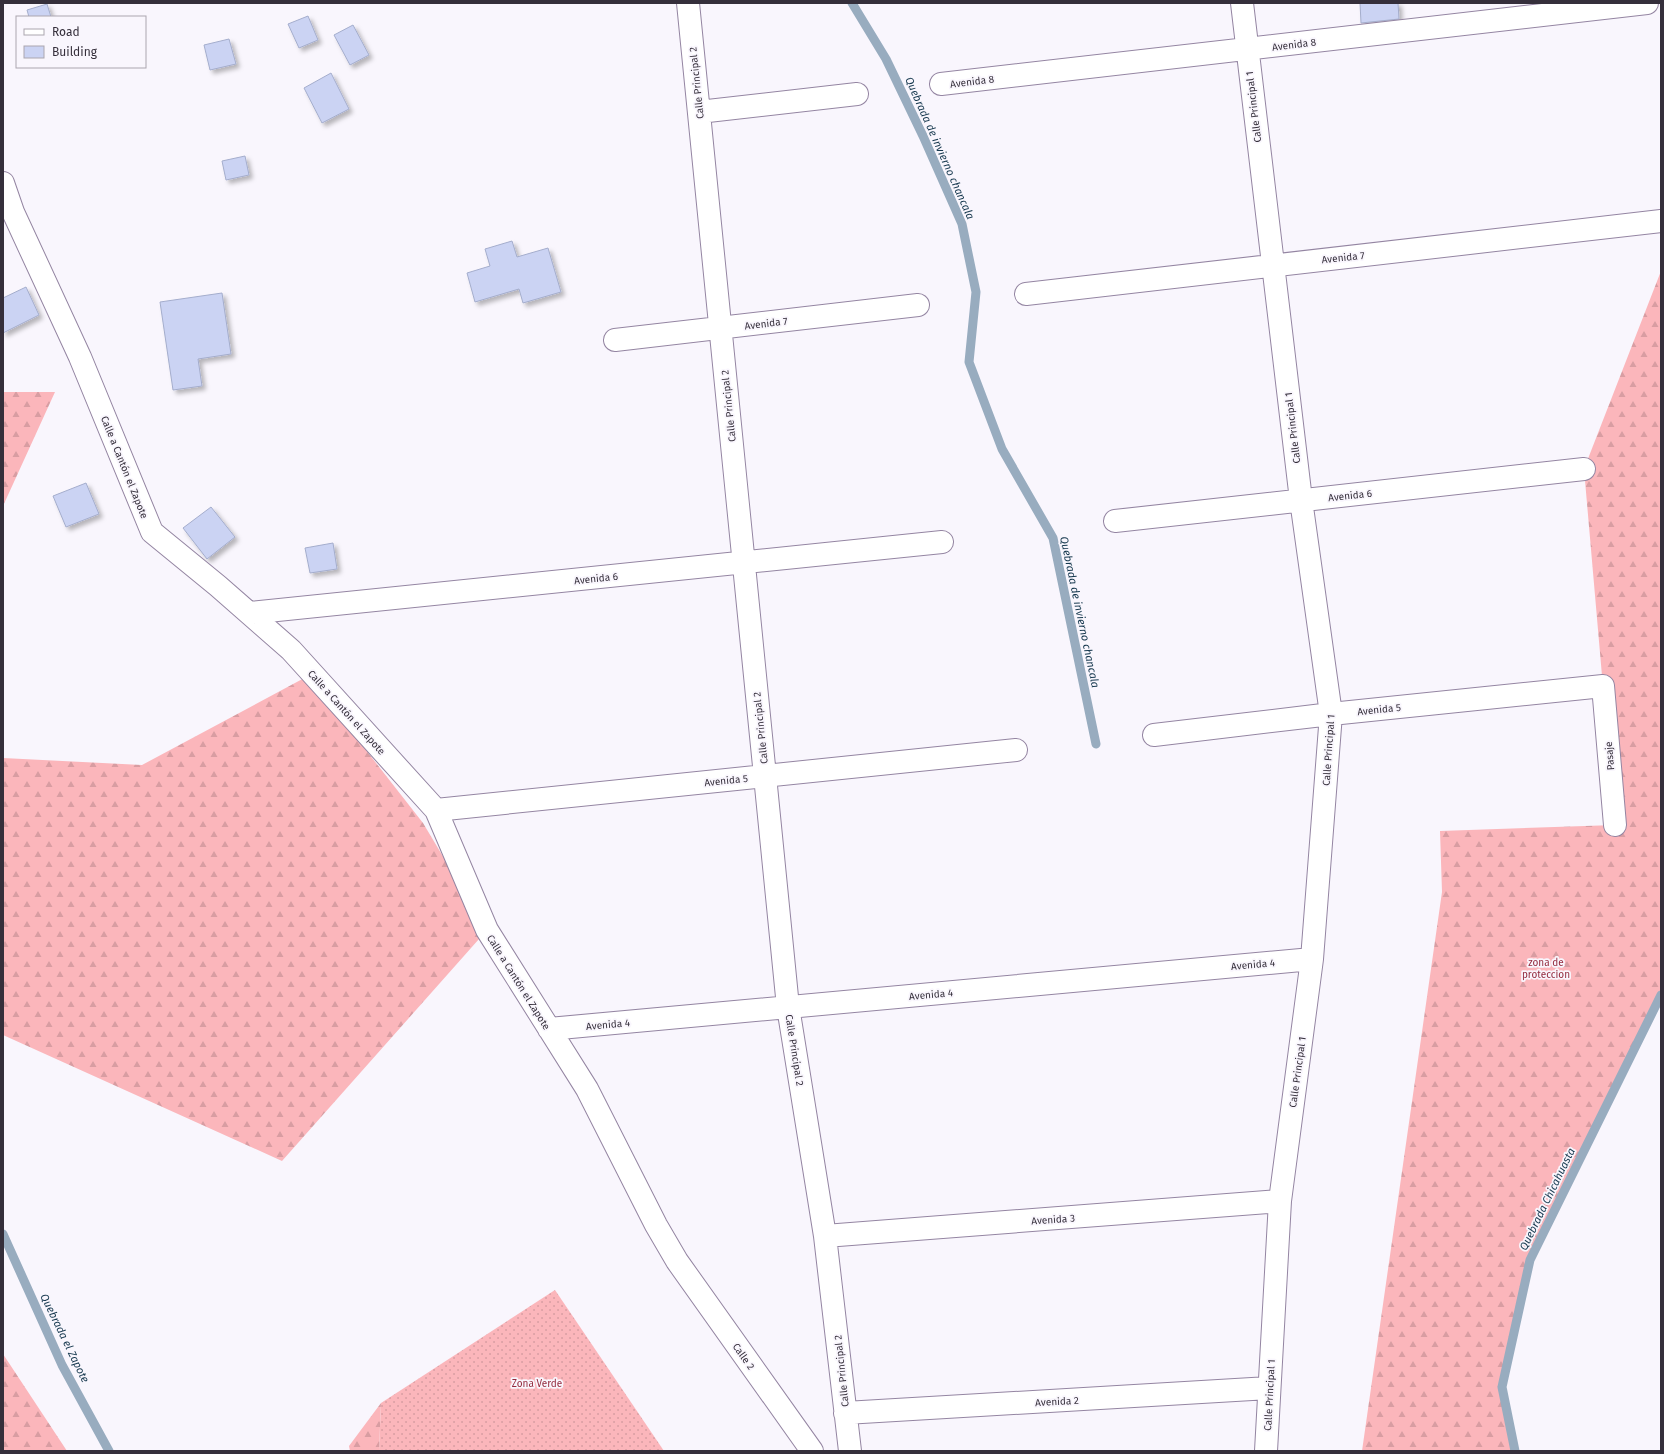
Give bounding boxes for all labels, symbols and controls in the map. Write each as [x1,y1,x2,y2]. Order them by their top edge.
legend [16,16,146,68]
text: Road [52,25,80,39]
street label: Avenida 8 [1271,36,1317,54]
text: Building [52,45,98,59]
street label: Calle Principal 2 [687,46,707,119]
street label: Calle Principal 1 [1244,71,1264,143]
street label: Avenida 8 [949,73,995,91]
water label: Quebrada de invierno chancala [902,75,977,221]
street label: Avenida 7 [1321,250,1366,266]
street label: Avenida 7 [744,315,789,333]
street label: Calle Principal 2 [719,369,739,442]
street label: Calle Principal 1 [1283,392,1303,464]
street label: Calle a Cantón el Zapote [98,414,150,520]
street label: Avenida 6 [1328,488,1373,504]
water label: Quebrada de invierno chancala [1057,535,1102,689]
street label: Avenida 6 [574,571,619,587]
street label: Calle a Cantón el Zapote [305,668,387,757]
street label: Calle Principal 2 [751,691,771,764]
street label: Avenida 5 [1357,702,1402,718]
street label: Calle Principal 1 [1321,714,1337,786]
street label: Pasaje [1603,741,1617,771]
street label: Avenida 5 [704,773,749,789]
street label: Calle a Cantón el Zapote [484,933,552,1032]
street label: Avenida 4 [1231,957,1276,973]
park label: zona de proteccion [1522,957,1570,981]
street label: Avenida 4 [909,987,954,1003]
street label: Calle Principal 2 [782,1014,806,1087]
street label: Avenida 4 [586,1017,631,1033]
street label: Calle Principal 1 [1287,1036,1309,1108]
water label: Quebrada Chicahuasta [1517,1146,1578,1253]
street label: Avenida 3 [1031,1212,1075,1228]
water label: Quebrada el Zapote [37,1292,92,1385]
street label: Calle Principal 2 [832,1334,852,1407]
street label: Calle 2 [730,1341,757,1372]
street label: Calle Principal 1 [1262,1359,1278,1431]
park label: Zona Verde [512,1378,562,1390]
street label: Avenida 2 [1035,1395,1079,1409]

